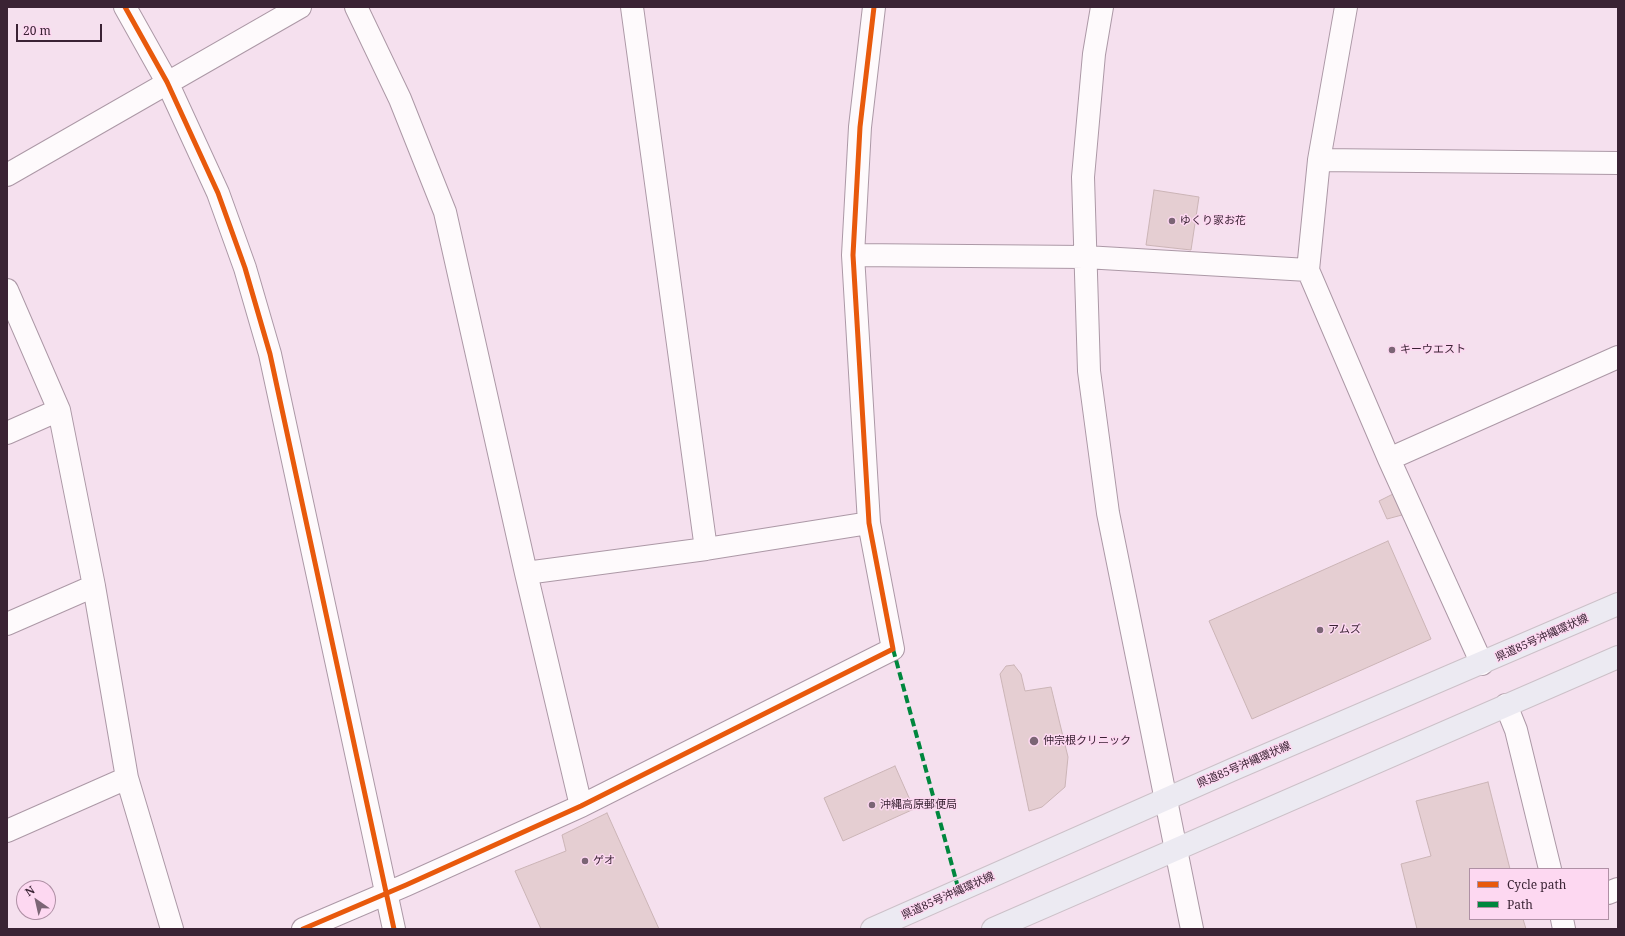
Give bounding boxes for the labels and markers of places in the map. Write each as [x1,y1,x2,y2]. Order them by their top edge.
place label: ゆくり家お花 [1180,214,1246,228]
marker: ゆくり家お花 [1167,216,1177,226]
place label: キーウエスト [1400,343,1466,357]
marker: キーウエスト [1387,345,1397,355]
place label: アムズ [1328,623,1361,637]
marker: アムズ [1315,625,1325,635]
place label: 仲宗根クリニック [1043,734,1131,748]
marker: 仲宗根クリニック [1028,735,1040,747]
place label: 沖縄高原郵便局 [880,798,957,812]
marker: 沖縄高原郵便局 [867,800,877,810]
place label: ゲオ [593,854,615,868]
marker: ゲオ [580,856,590,866]

